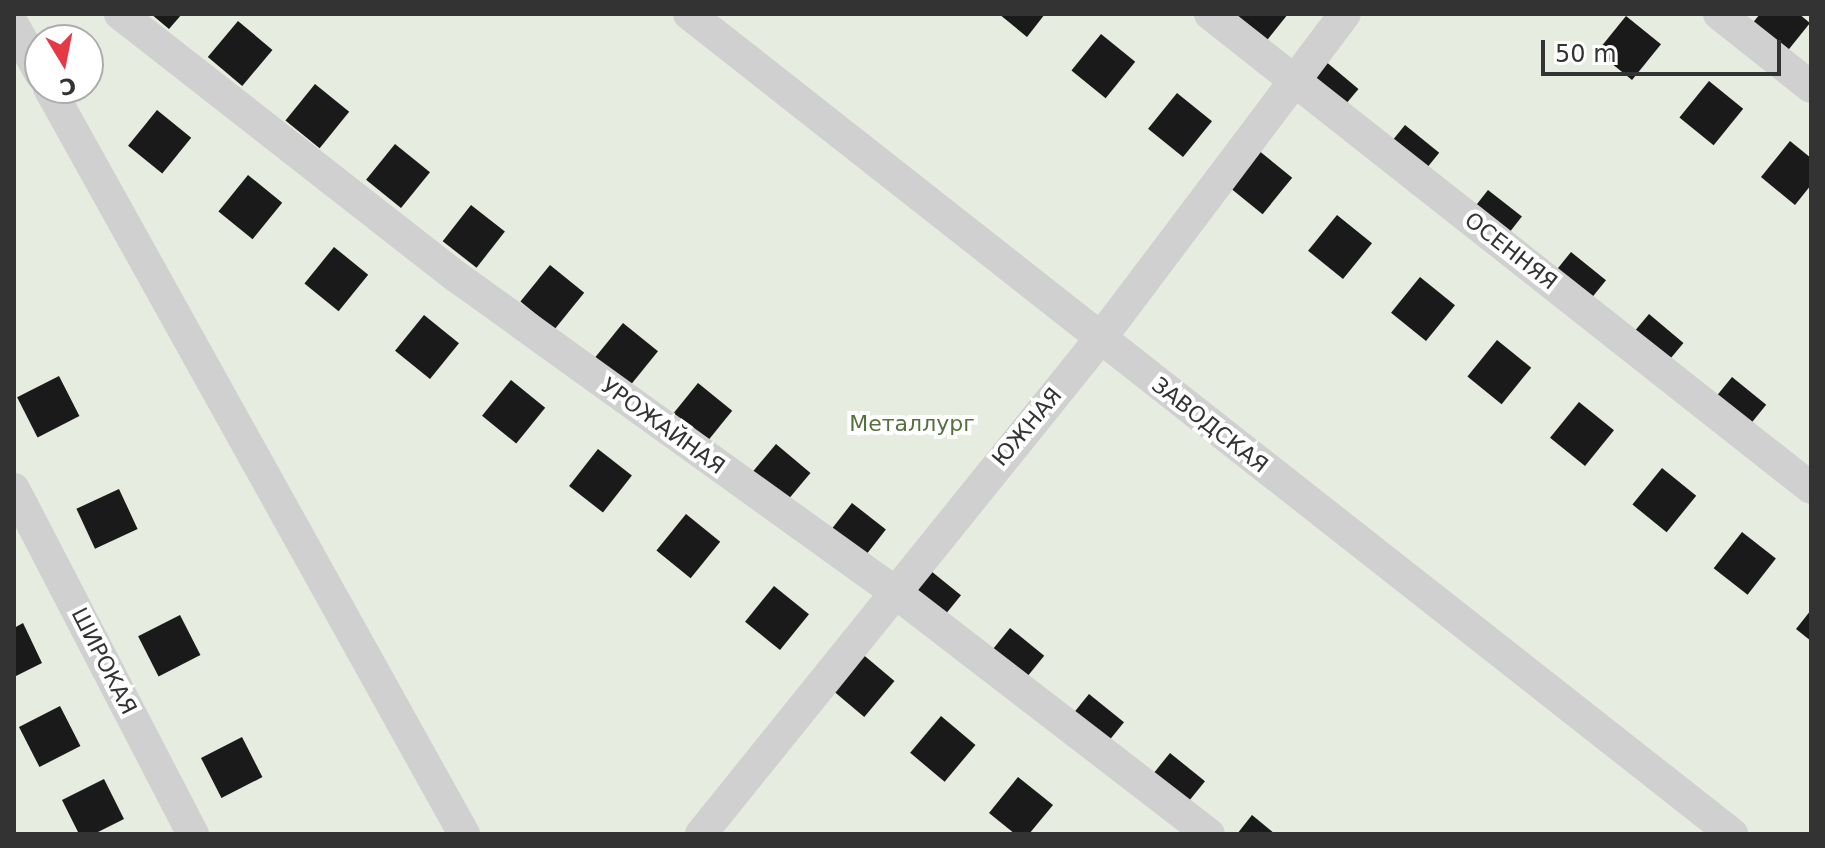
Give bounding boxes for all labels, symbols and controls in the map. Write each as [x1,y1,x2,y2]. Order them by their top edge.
north arrow [24,24,104,104]
scale bar [1545,24,1785,74]
text: 50 m [1555,40,1617,68]
text: С [58,72,78,100]
street label: ОСЕННЯЯ [1459,207,1563,295]
street label: ЗАВОДСКАЯ [1147,371,1273,479]
street label: УРОЖАЙНАЯ [596,372,730,480]
street label: ЮЖНАЯ [987,382,1067,472]
park label: Металлург [849,411,975,437]
street label: ШИРОКАЯ [66,603,142,719]

